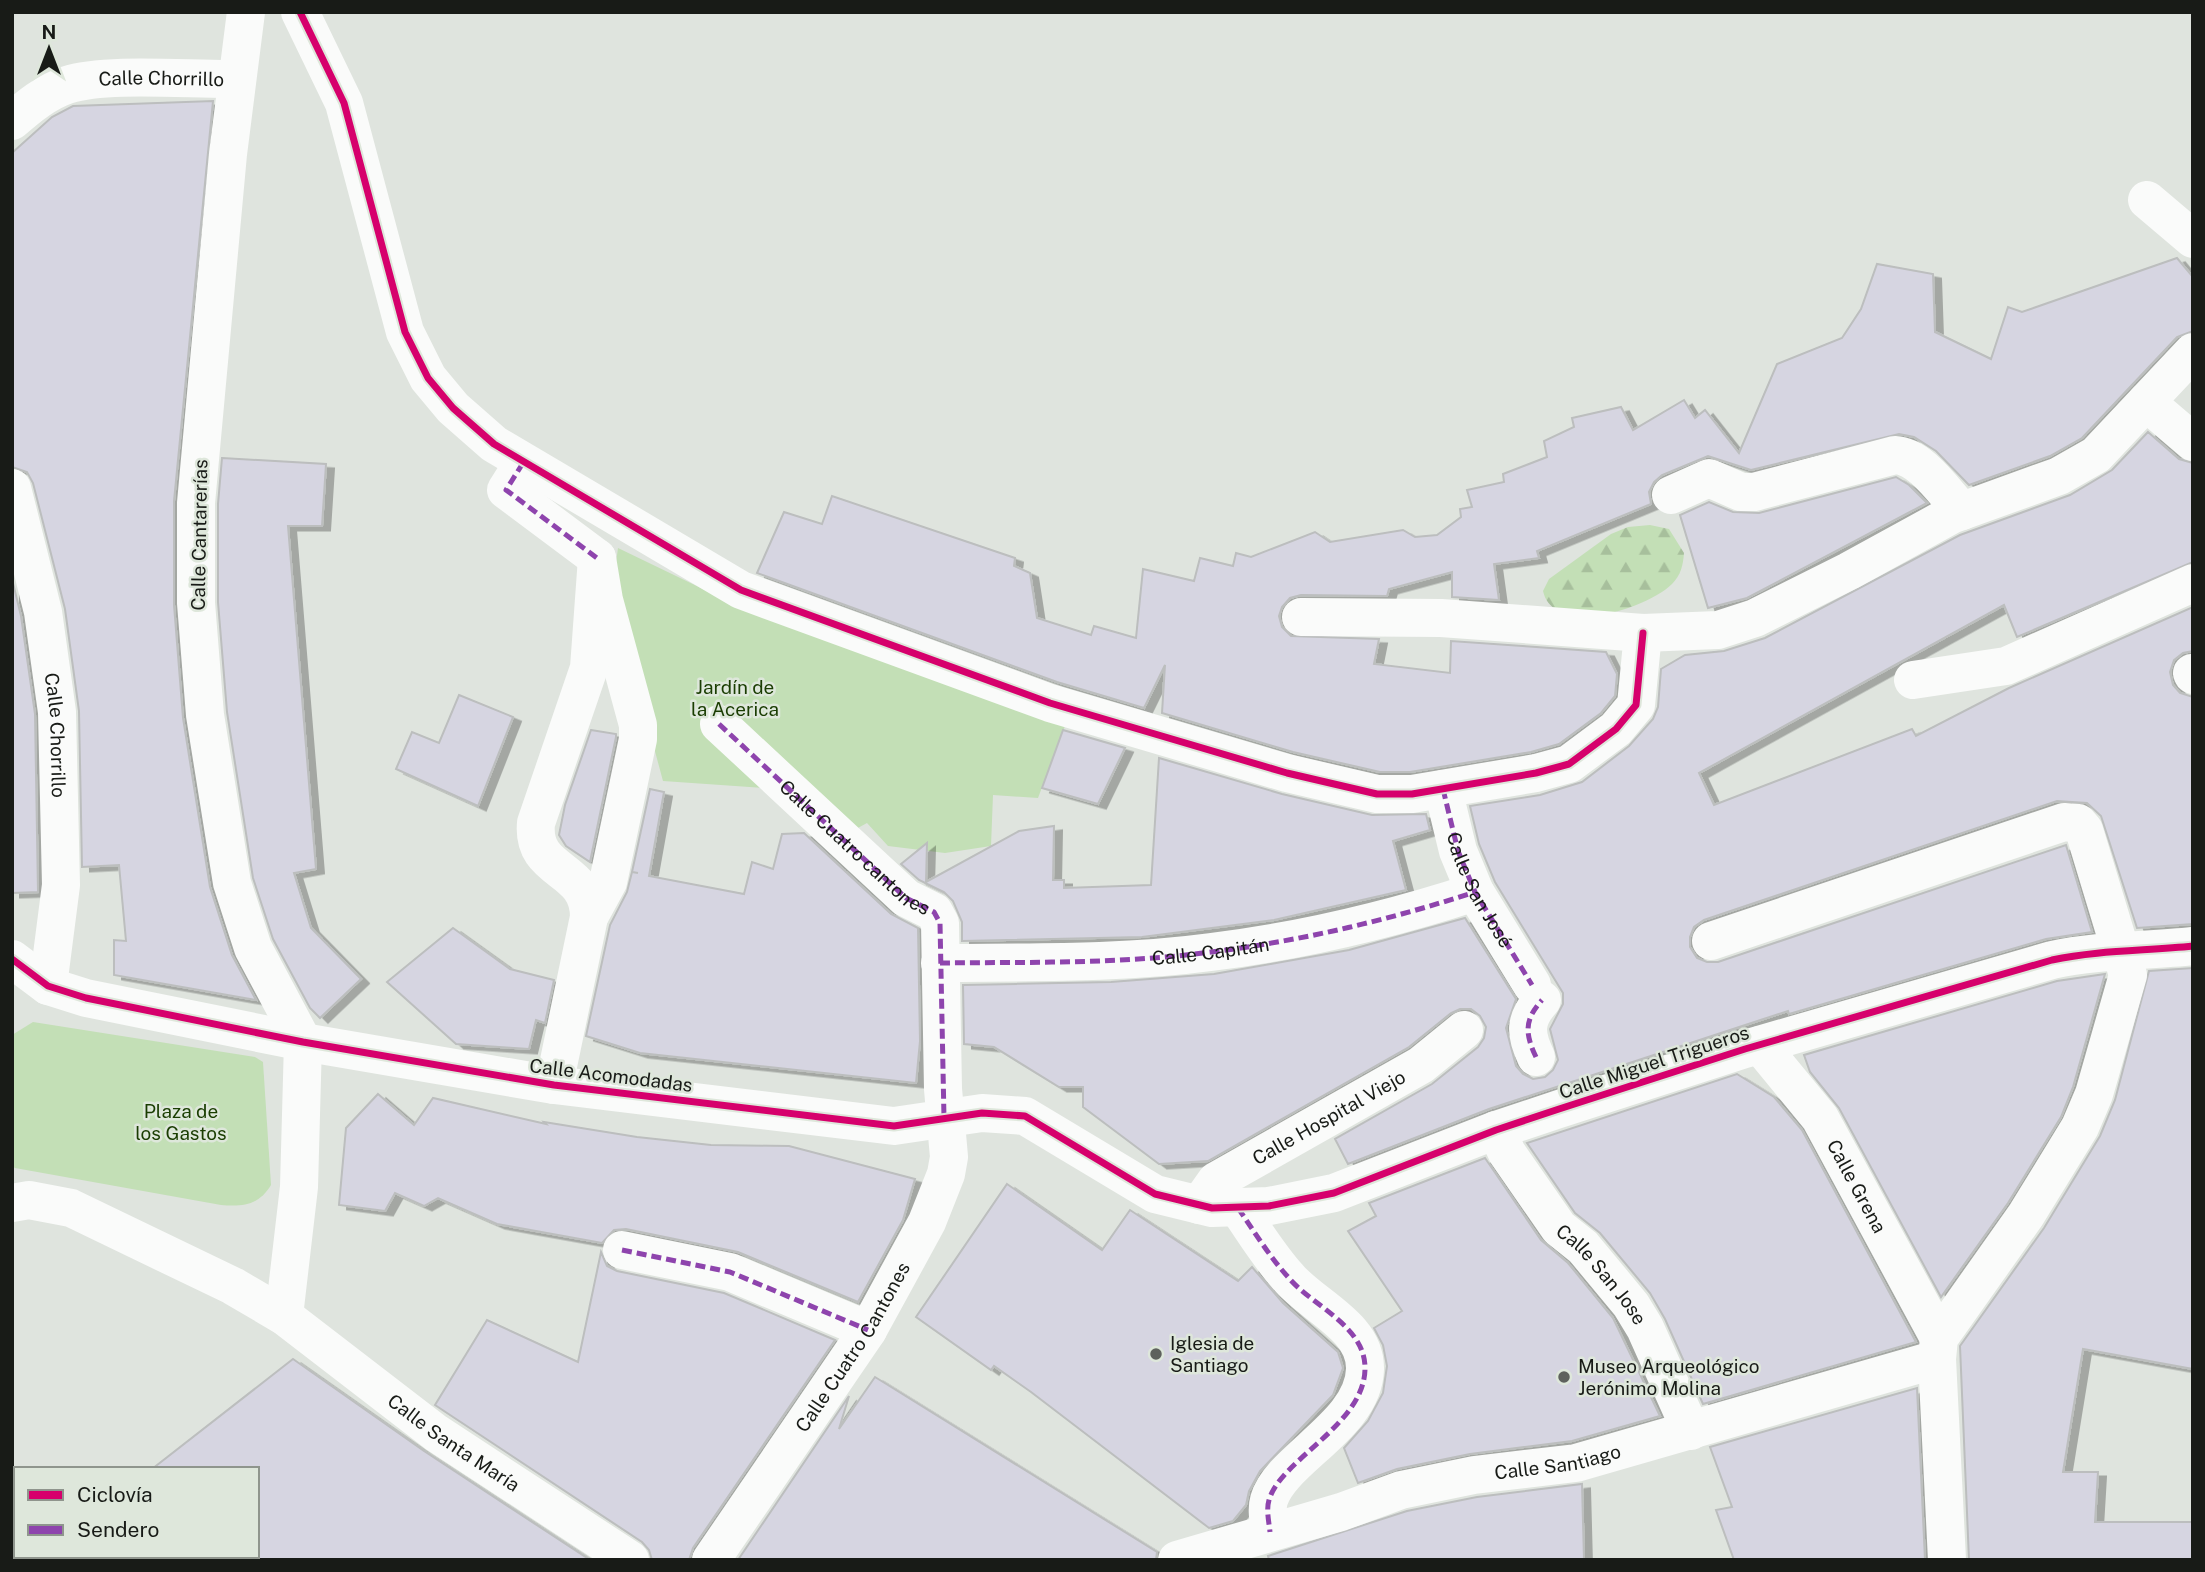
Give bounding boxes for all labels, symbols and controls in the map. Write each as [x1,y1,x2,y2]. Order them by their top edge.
north arrow [14,14,84,84]
text: N [42,21,56,43]
street label: Calle Chorrillo [98,66,224,90]
street label: Calle Cantarerías [187,459,211,611]
street label: Calle Chorrillo [41,671,70,798]
park label: Jardín de la Acerica [691,676,779,720]
street label: Calle Cuatro cantones [775,775,934,919]
street label: Calle San José [1443,830,1517,952]
street label: Calle Capitán [1151,933,1271,969]
street label: Calle Miguel Trigueros [1556,1021,1752,1103]
street label: Calle Acomodadas [528,1054,694,1096]
street label: Calle Hospital Viejo [1248,1065,1409,1169]
park label: Plaza de los Gastos [135,1100,227,1144]
street label: Calle Grena [1823,1136,1891,1237]
street label: Calle San Jose [1552,1219,1651,1328]
street label: Calle Cuatro Cantones [791,1258,914,1436]
place label: Iglesia de Santiago [1170,1332,1254,1376]
marker: Iglesia de Santiago [1148,1346,1164,1362]
place label: Museo Arqueológico Jerónimo Molina [1578,1355,1760,1399]
marker: Museo Arqueológico Jerónimo Molina [1556,1369,1572,1385]
street label: Calle Santa María [384,1389,524,1496]
street label: Calle Santiago [1493,1440,1623,1484]
legend [14,1467,259,1558]
text: Ciclovía [77,1482,153,1507]
text: Sendero [77,1517,159,1542]

